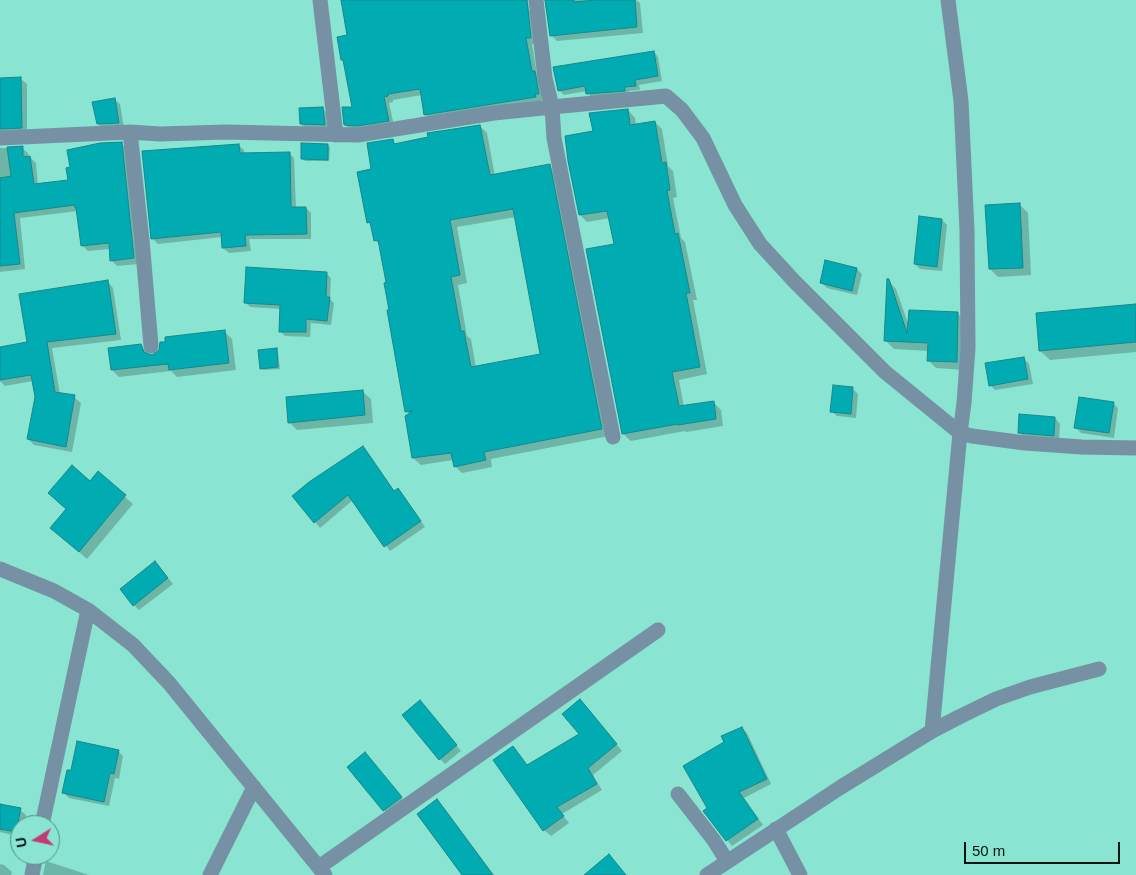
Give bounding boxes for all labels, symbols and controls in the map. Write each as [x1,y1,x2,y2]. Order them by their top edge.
north arrow [10,815,60,865]
scale bar [966,832,1122,864]
text: U [12,836,30,849]
text: 50 m [972,842,1005,859]

